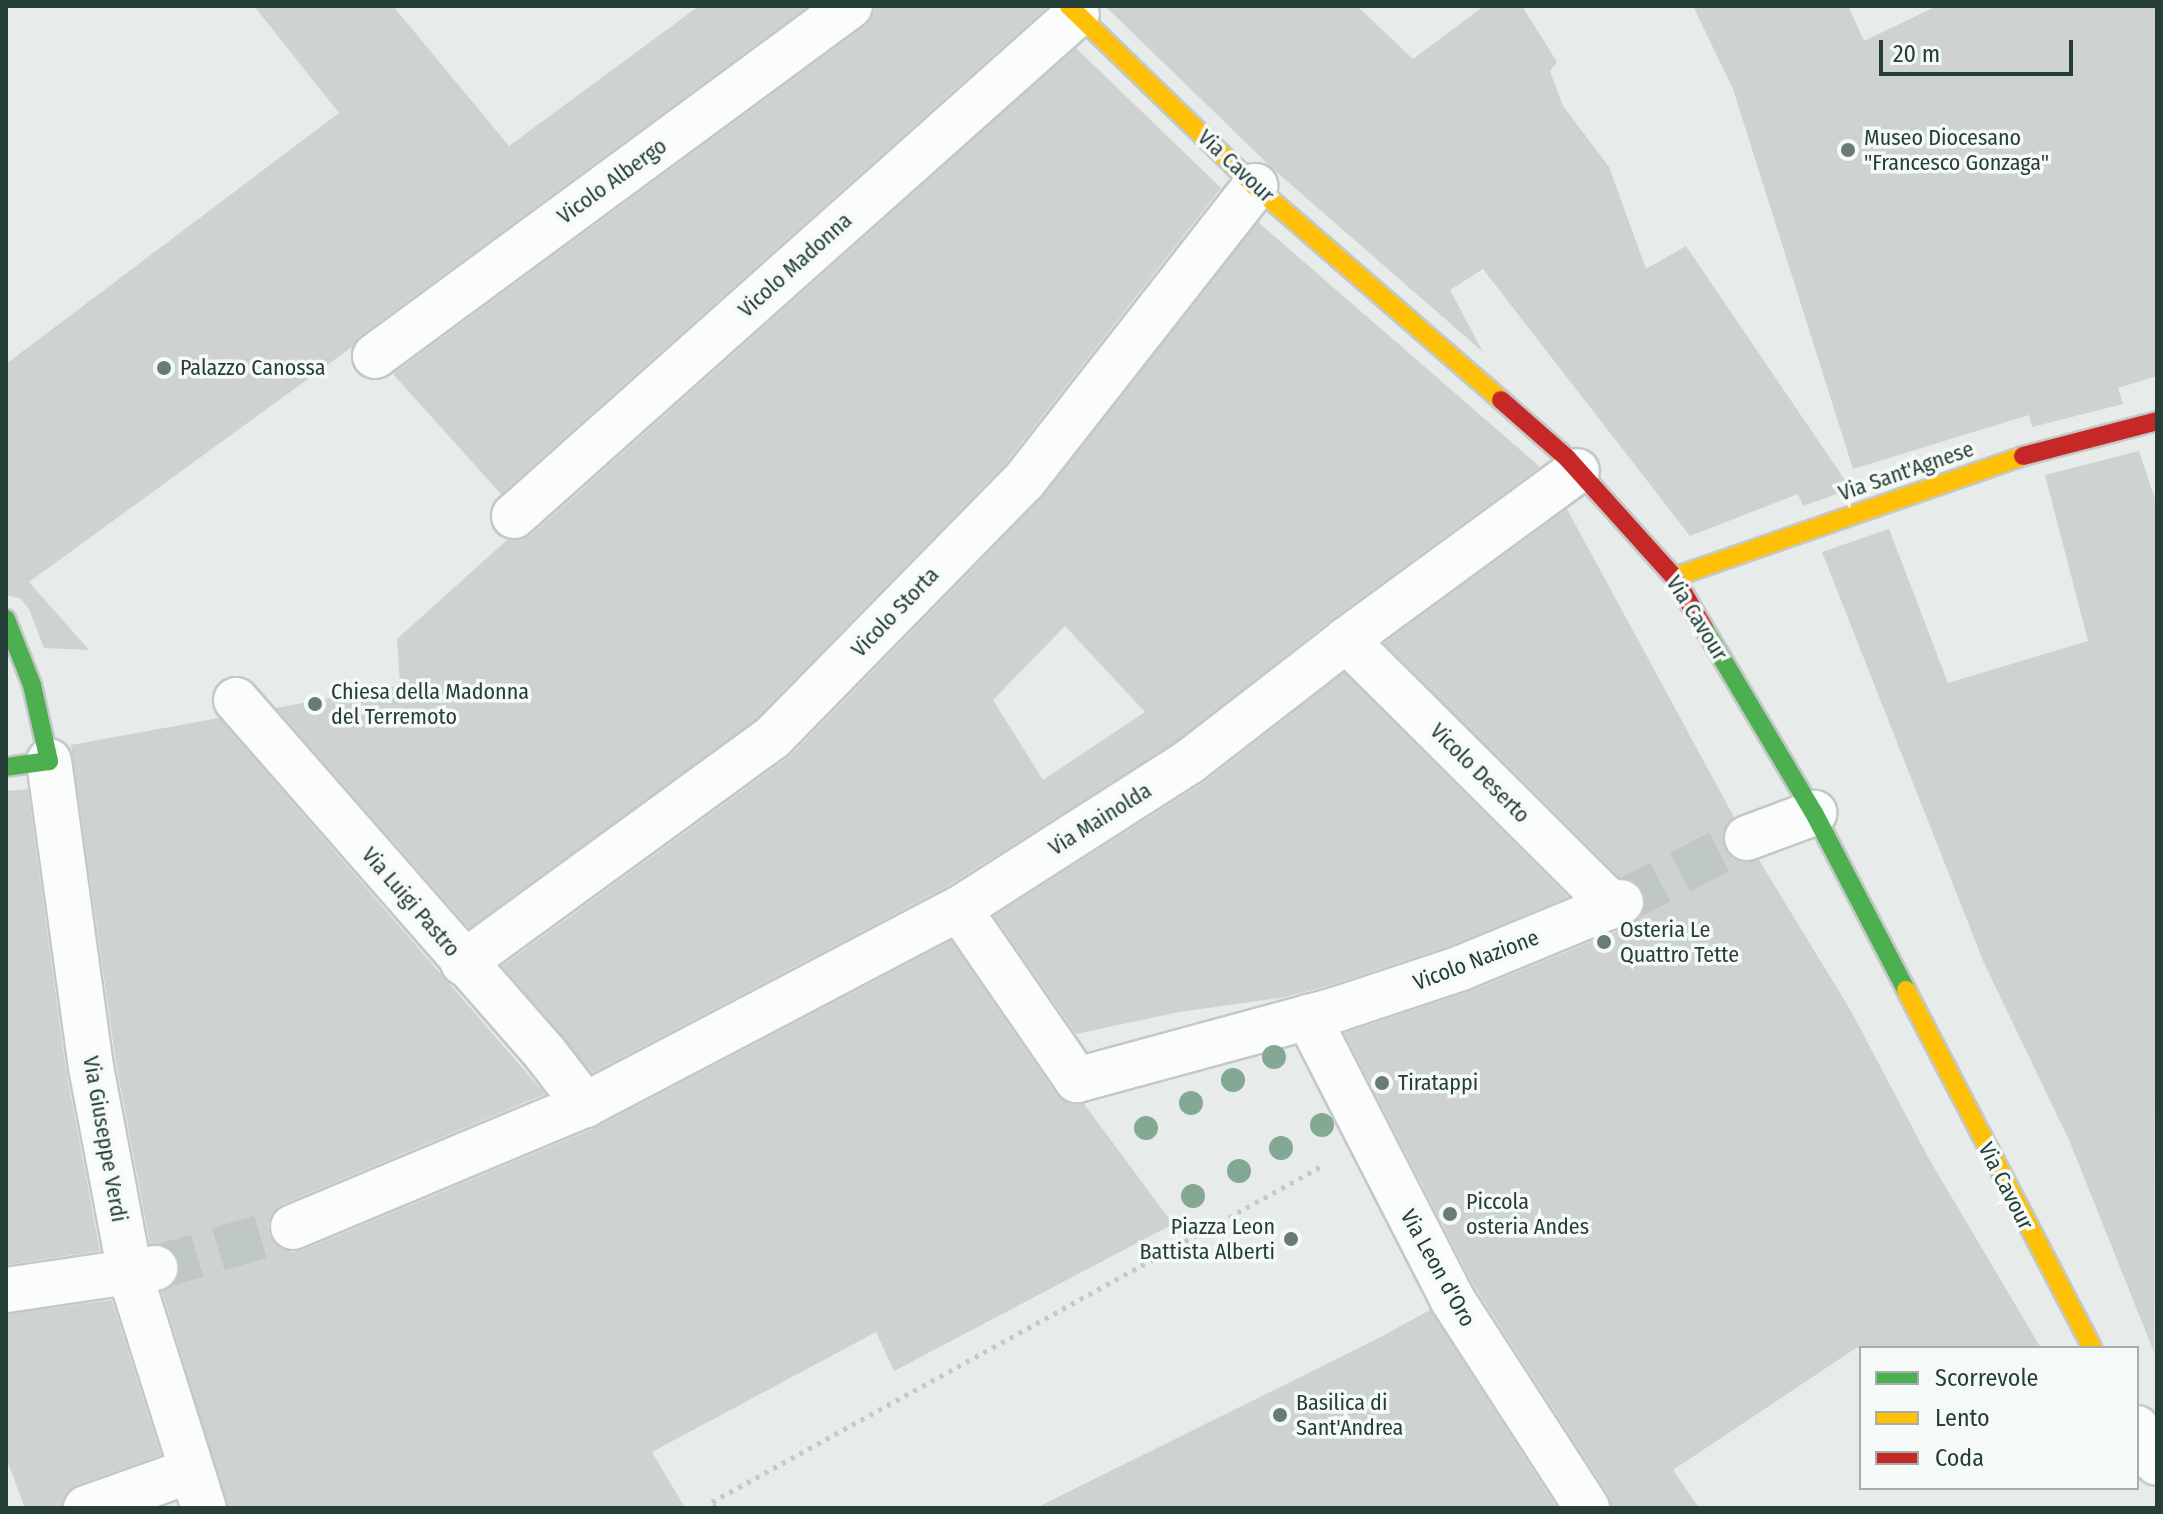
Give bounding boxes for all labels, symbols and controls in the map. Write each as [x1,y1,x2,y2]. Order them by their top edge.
scale bar [1883,24,2077,74]
text: 20 m [1893,40,1940,68]
street label: Via Cavour [1192,124,1280,208]
place label: Museo Diocesano "Francesco Gonzaga" [1864,124,2049,176]
street label: Vicolo Albergo [552,133,672,229]
marker: Museo Diocesano "Francesco Gonzaga" [1839,141,1857,159]
street label: Vicolo Madonna [733,207,857,323]
place label: Palazzo Canossa [180,355,325,381]
marker: Palazzo Canossa [155,359,173,377]
street label: Via Sant'Agnese [1835,436,1977,506]
street label: Vicolo Storta [846,562,944,662]
street label: Via Cavour [1661,571,1733,665]
place label: Chiesa della Madonna del Terremoto [331,678,529,730]
marker: Chiesa della Madonna del Terremoto [306,695,324,713]
street label: Vicolo Deserto [1425,718,1535,828]
street label: Via Mainolda [1044,777,1156,861]
street label: Via Luigi Pastro [356,842,466,962]
place label: Osteria Le Quattro Tette [1620,916,1739,968]
street label: Vicolo Nazione [1410,924,1542,996]
marker: Osteria Le Quattro Tette [1595,933,1613,951]
street label: Via Giuseppe Verdi [77,1054,133,1224]
place label: Tiratappi [1398,1070,1478,1096]
marker: Tiratappi [1373,1074,1391,1092]
street label: Via Cavour [1973,1138,2039,1234]
place label: Piccola osteria Andes [1466,1188,1589,1240]
street label: Via Leon d'Oro [1395,1205,1481,1331]
marker: Piccola osteria Andes [1441,1205,1459,1223]
place label: Piazza Leon Battista Alberti [1140,1213,1275,1264]
marker: Piazza Leon Battista Alberti [1282,1230,1300,1248]
legend [1859,1346,2139,1490]
text: Scorrevole [1935,1364,2038,1392]
place label: Basilica di Sant'Andrea [1296,1389,1403,1440]
text: Lento [1935,1404,1990,1432]
marker: Basilica di Sant'Andrea [1271,1406,1289,1424]
text: Coda [1935,1444,1984,1472]

